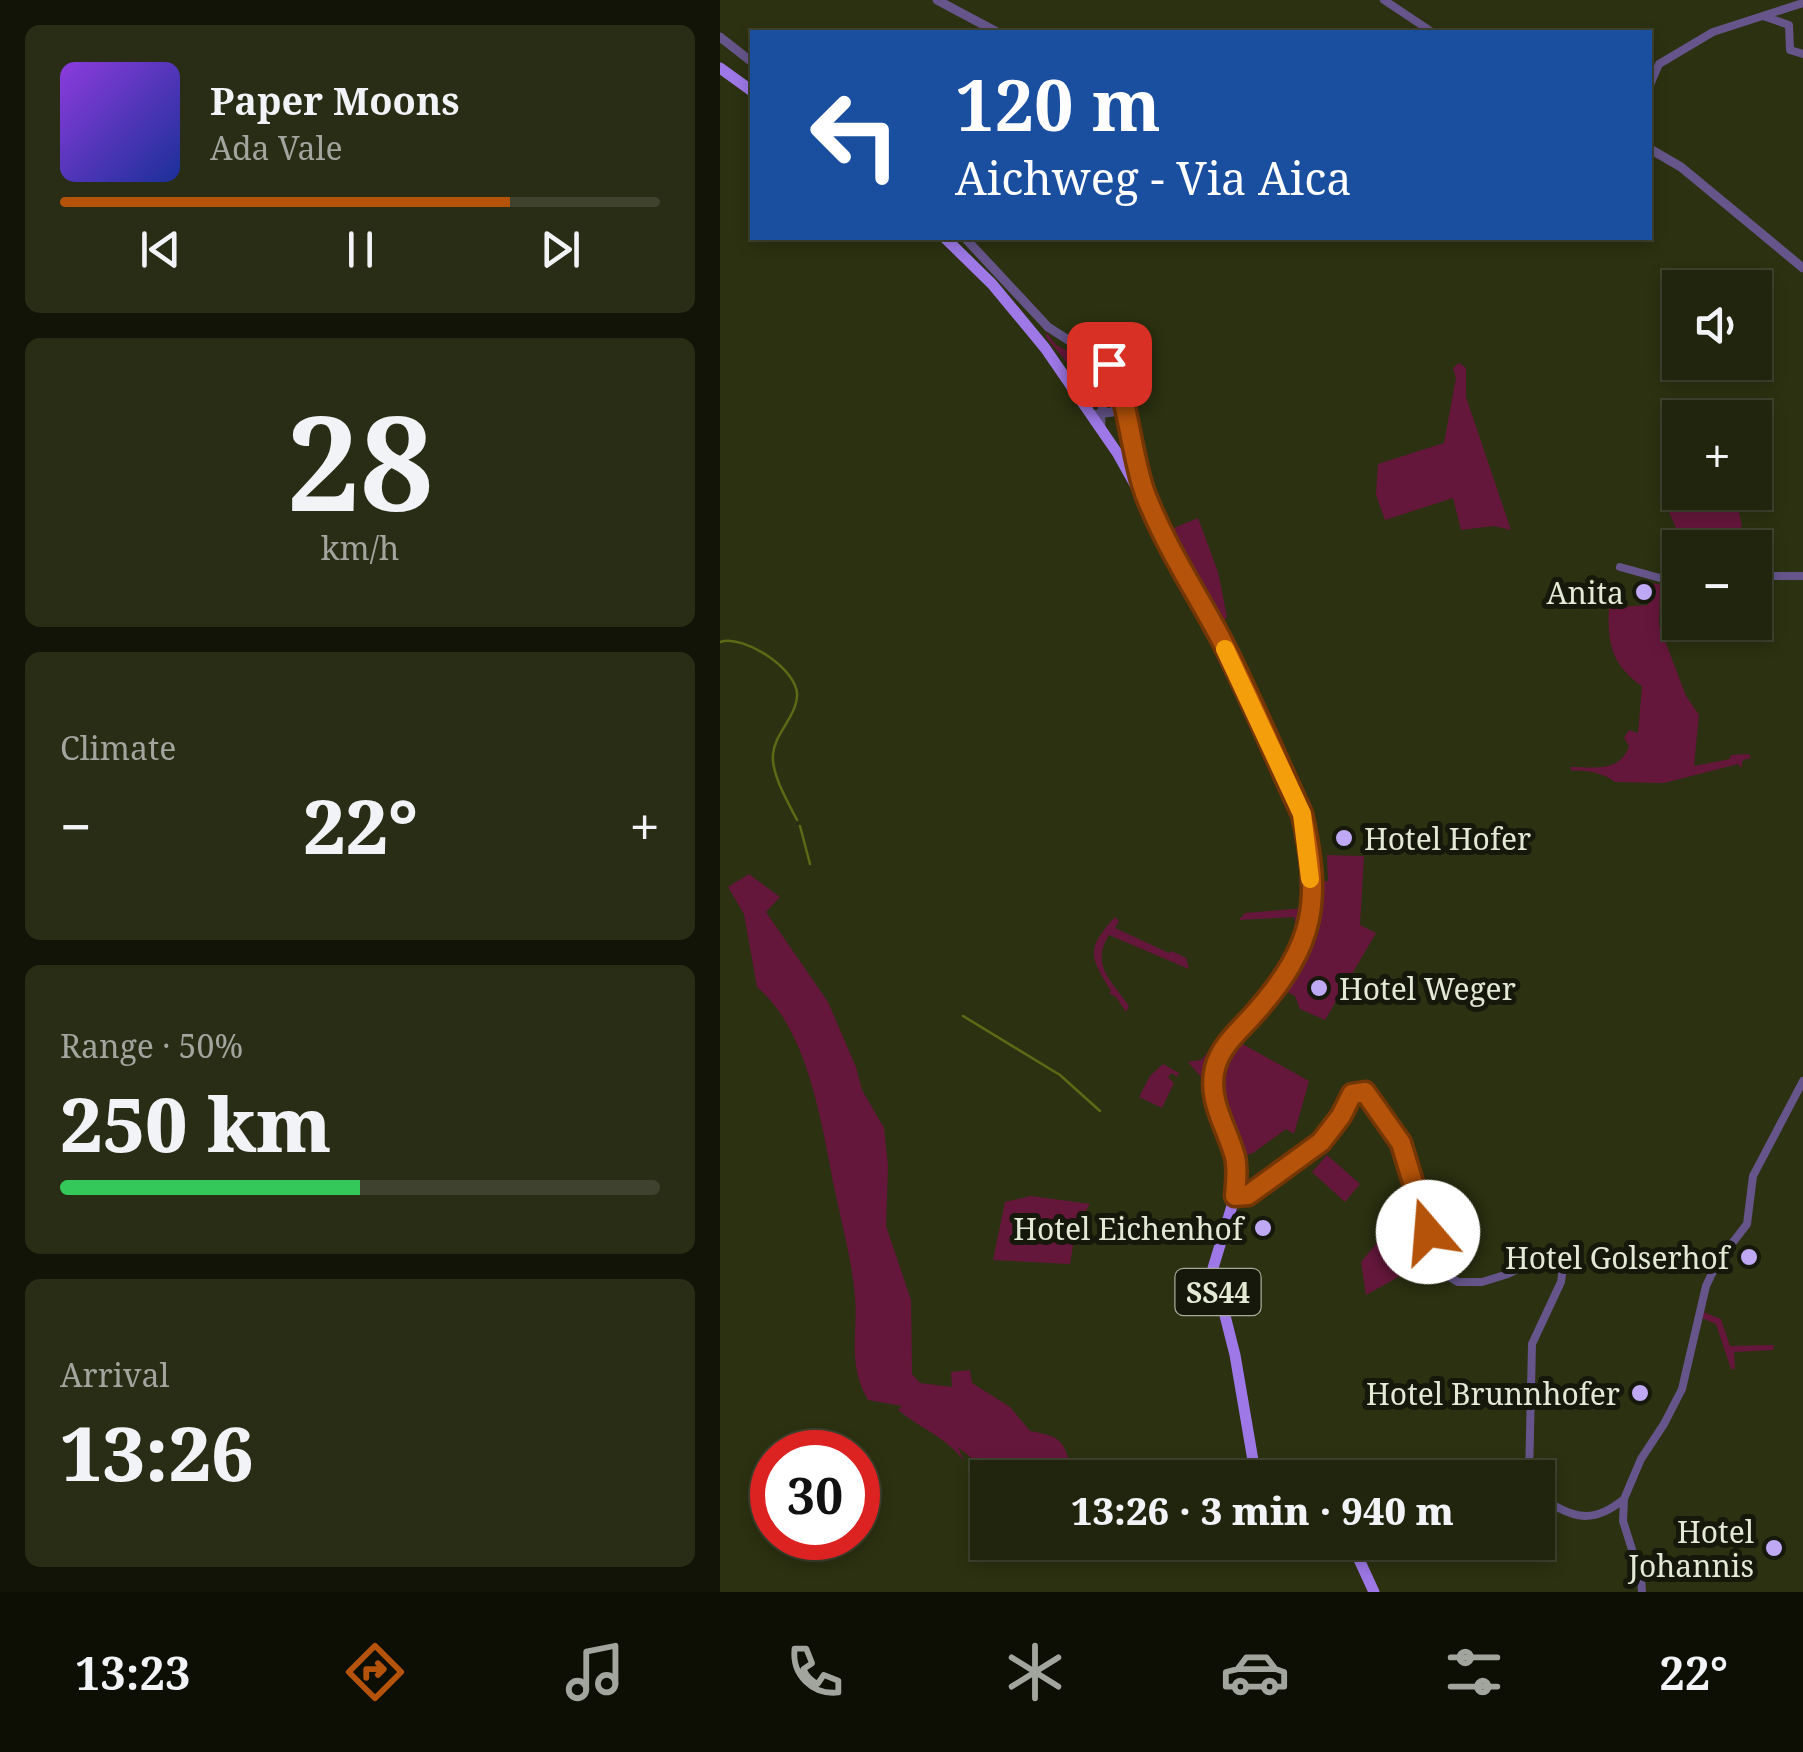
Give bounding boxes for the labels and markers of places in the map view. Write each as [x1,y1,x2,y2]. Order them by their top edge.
pin [1067,322,1152,407]
place label: Anita [1546,572,1624,613]
marker: Anita [1633,581,1655,603]
place label: Hotel Hofer [1364,818,1531,859]
marker: Hotel Hofer [1333,827,1355,849]
place label: Hotel Weger [1339,968,1516,1009]
marker: Hotel Weger [1308,977,1330,999]
place label: Hotel Eichenhof [1013,1208,1246,1249]
marker: Hotel Eichenhof [1252,1217,1274,1239]
place label: Hotel Golserhof [1505,1237,1732,1278]
marker: Hotel Golserhof [1738,1246,1760,1268]
place label: Hotel Brunnhofer [1366,1373,1620,1414]
marker: Hotel Brunnhofer [1629,1382,1651,1404]
place label: Hotel Johannis [1627,1511,1754,1586]
marker: Hotel Johannis [1763,1537,1785,1559]

